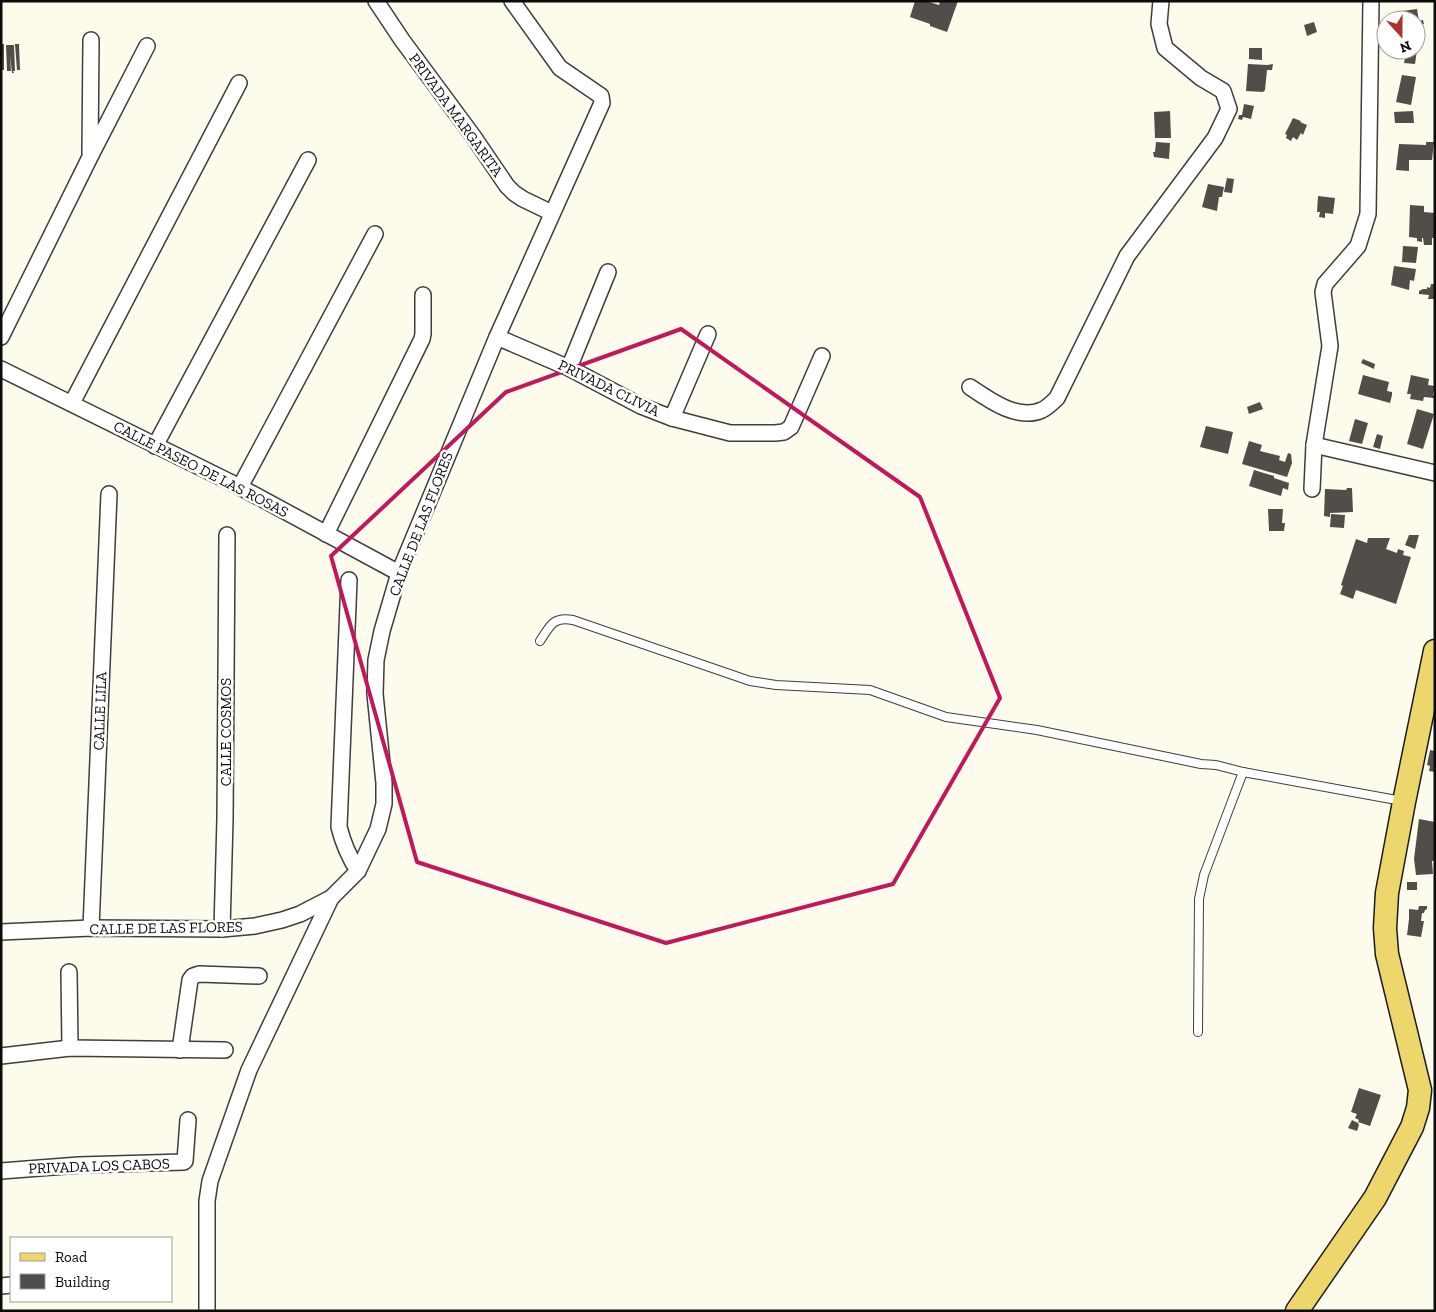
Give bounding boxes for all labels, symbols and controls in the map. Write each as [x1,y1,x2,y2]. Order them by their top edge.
north arrow [1376,10,1426,60]
text: N [1397,37,1413,57]
street label: PRIVADA MARGARITA [405,50,507,180]
street label: PRIVADA CLIVIA [555,356,663,420]
street label: CALLE PASEO DE LAS ROSAS [110,417,292,521]
street label: CALLE DE LAS FLORES [385,449,457,599]
street label: CALLE LILA [90,671,110,751]
street label: CALLE COSMOS [217,678,235,786]
street label: CALLE DE LAS FLORES [89,918,243,938]
street label: PRIVADA LOS CABOS [28,1155,170,1177]
legend [10,1237,172,1302]
text: Road [55,1248,88,1266]
text: Building [55,1273,110,1291]

